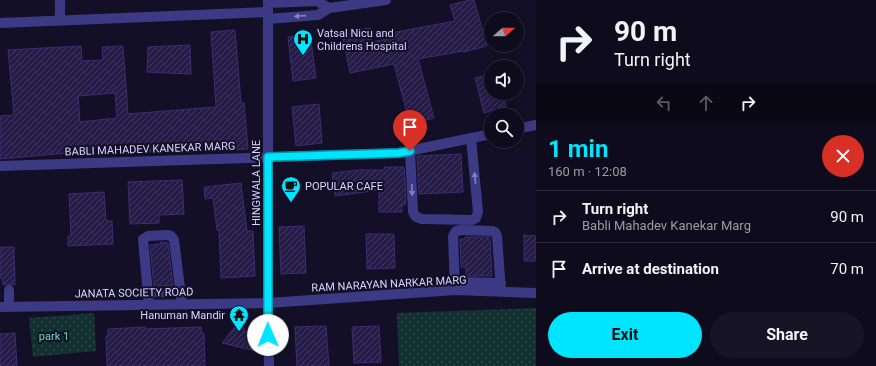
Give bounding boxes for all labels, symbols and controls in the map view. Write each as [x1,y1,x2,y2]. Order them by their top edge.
north arrow [484,12,524,52]
map controls [484,12,524,148]
one-way arrow [294,13,306,20]
text: 90 m [614,15,677,48]
icon: right [548,16,600,68]
place label: Vatsal Nicu and Childrens Hospital [317,27,407,53]
hospital icon: Vatsal Nicu and Childrens Hospital [292,28,314,56]
text: Turn right [614,49,691,70]
button: sound [484,60,524,100]
icon: left [653,92,675,114]
icon: ahead [695,92,717,114]
icon: right [737,92,759,114]
button: search [484,108,524,148]
pin [393,110,427,151]
icon: arrive [399,116,421,138]
text: 1 min [548,135,608,163]
button: close [822,135,864,177]
street label: BABLI MAHADEV KANEKAR MARG [65,140,235,158]
street label: HINGWALA LANE [250,140,263,226]
text: 160 m · 12:08 [548,164,627,179]
one-way arrow [472,172,478,184]
cafe icon: POPULAR CAFE [280,175,302,203]
place label: POPULAR CAFE [305,180,383,193]
one-way arrow [409,184,415,197]
text: Turn right [582,200,648,218]
icon: right [548,206,570,228]
text: 90 m [830,208,864,226]
text: Babli Mahadev Kanekar Marg [582,218,751,233]
icon: arrive [548,258,570,280]
text: Arrive at destination [582,260,719,278]
text: 70 m [830,260,864,278]
street label: RAM NARAYAN NARKAR MARG [311,273,467,295]
street label: JANATA SOCIETY ROAD [74,285,194,301]
temple icon: Hanuman Mandir [228,304,250,332]
place label: Hanuman Mandir [140,309,225,322]
button: Exit [548,312,702,358]
button: Share [710,312,864,358]
position arrow [247,314,289,356]
park label: park 1 [39,330,69,343]

